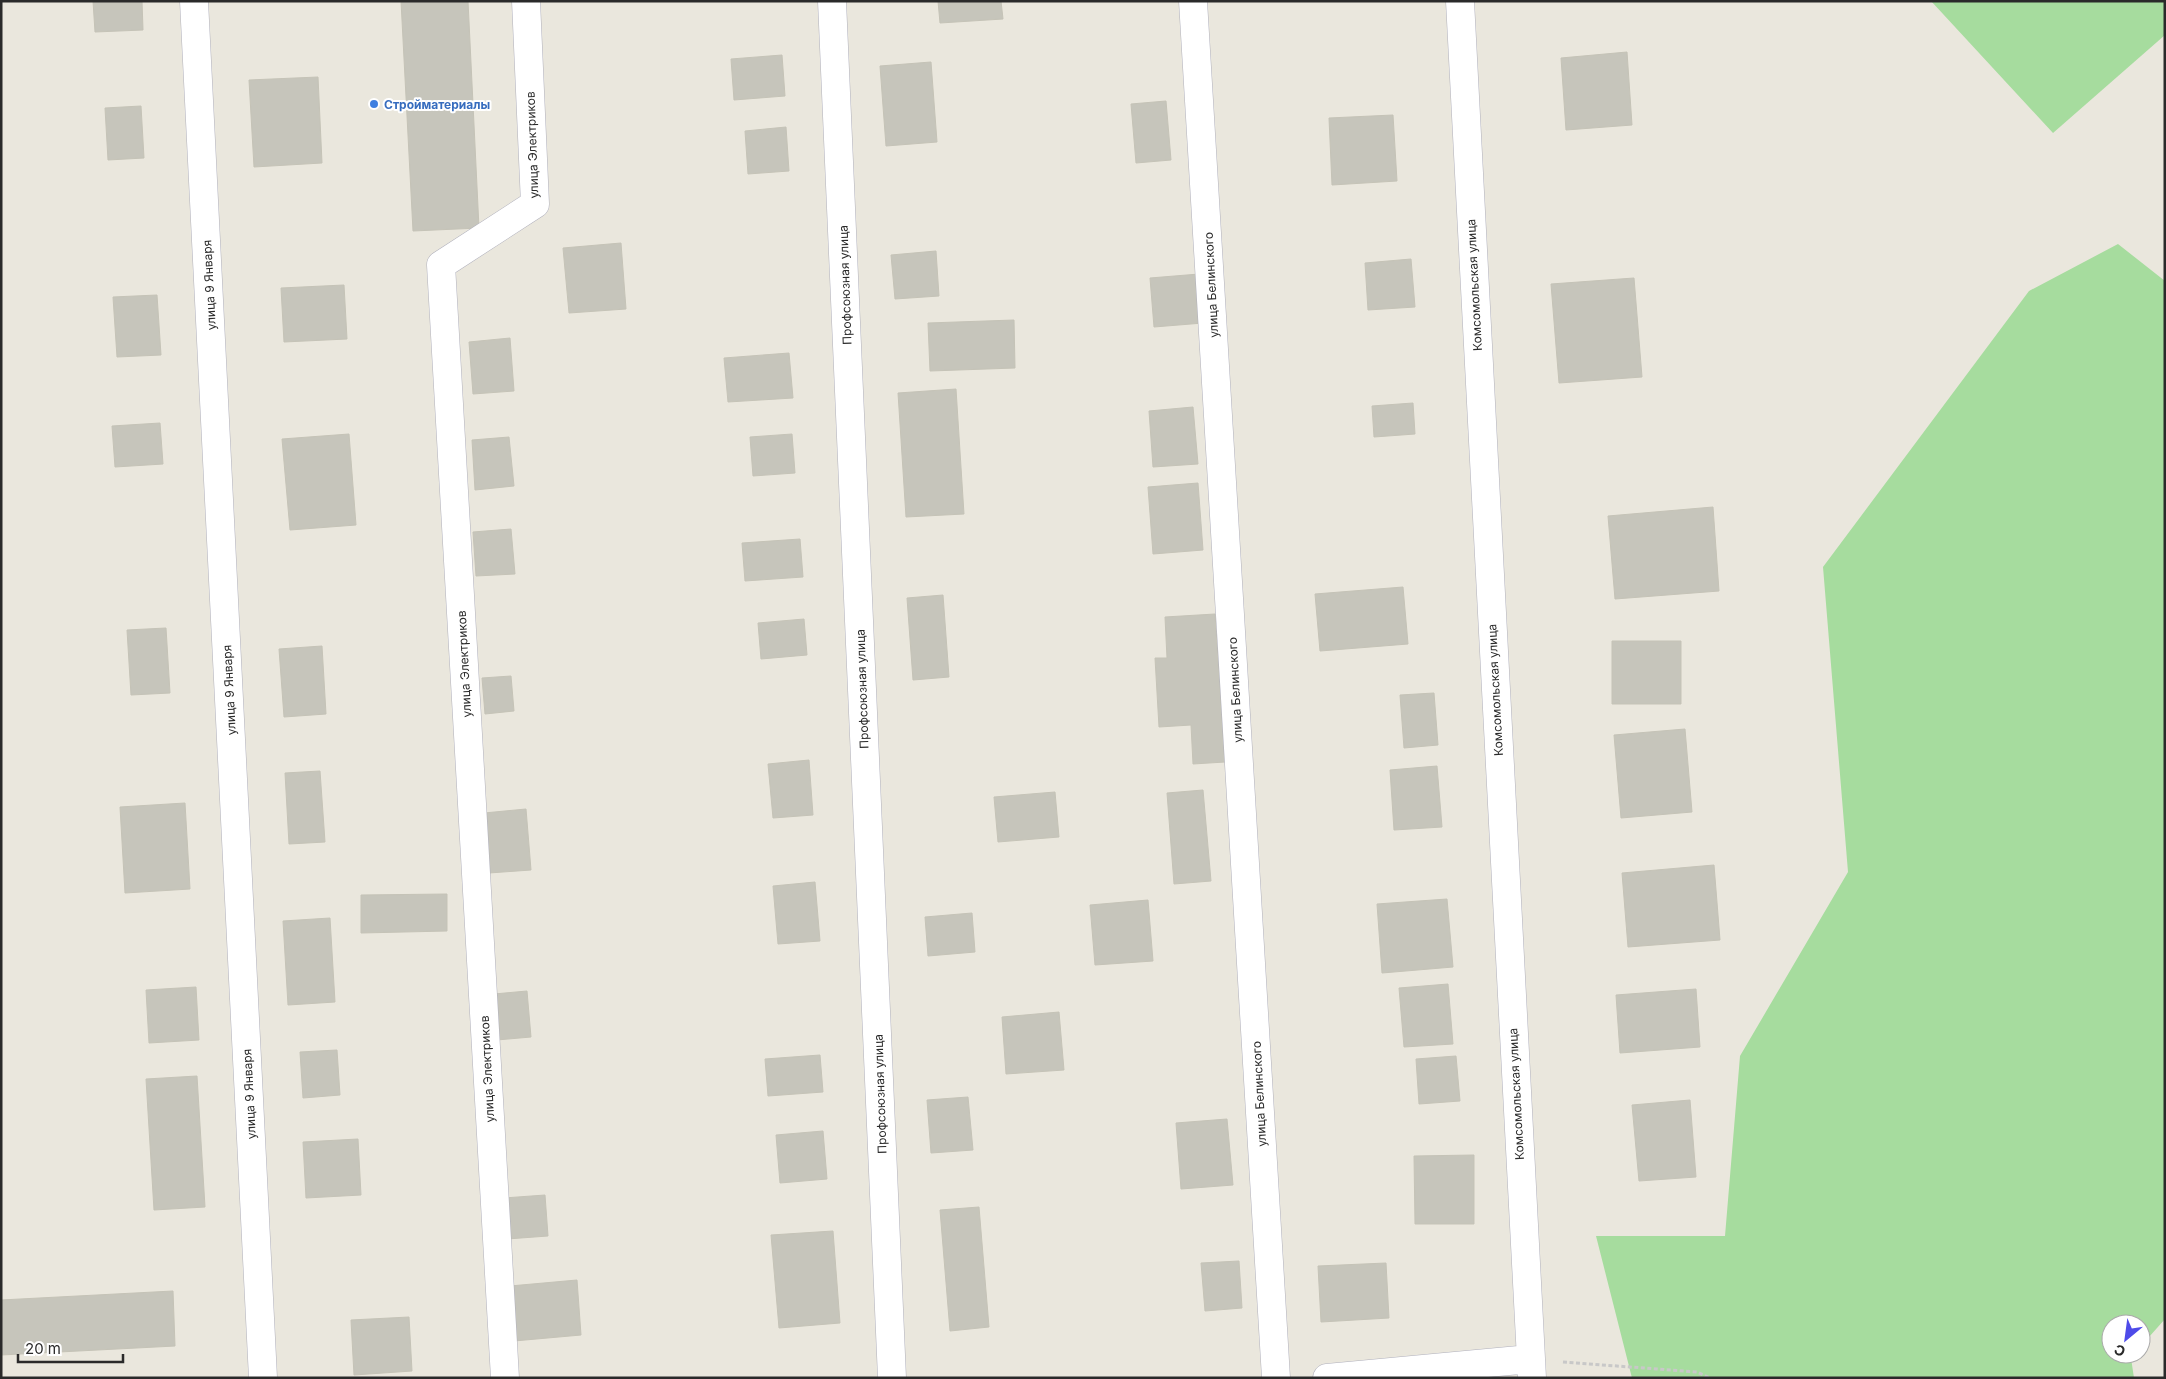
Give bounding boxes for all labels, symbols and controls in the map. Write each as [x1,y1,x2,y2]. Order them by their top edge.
street label: улица Электриков [523,91,541,199]
place label: Стройматериалы [384,97,490,112]
marker: Стройматериалы [368,98,380,110]
street label: Комсомольская улица [1463,219,1485,351]
street label: Профсоюзная улица [835,225,855,345]
street label: улица Белинского [1201,232,1221,338]
street label: улица 9 Января [199,239,219,331]
street label: улица Электриков [454,610,474,718]
street label: Комсомольская улица [1484,624,1506,756]
street label: Профсоюзная улица [852,629,872,749]
street label: улица Белинского [1225,637,1245,743]
street label: улица 9 Января [219,644,239,736]
street label: улица Электриков [477,1015,497,1123]
street label: Комсомольская улица [1505,1028,1527,1160]
street label: Профсоюзная улица [870,1034,890,1154]
street label: улица Белинского [1249,1041,1269,1147]
street label: улица 9 Января [239,1048,259,1140]
north arrow [2101,1314,2151,1364]
scale bar [18,1332,122,1364]
text: 20 m [25,1339,61,1358]
text: С [2111,1341,2128,1361]

